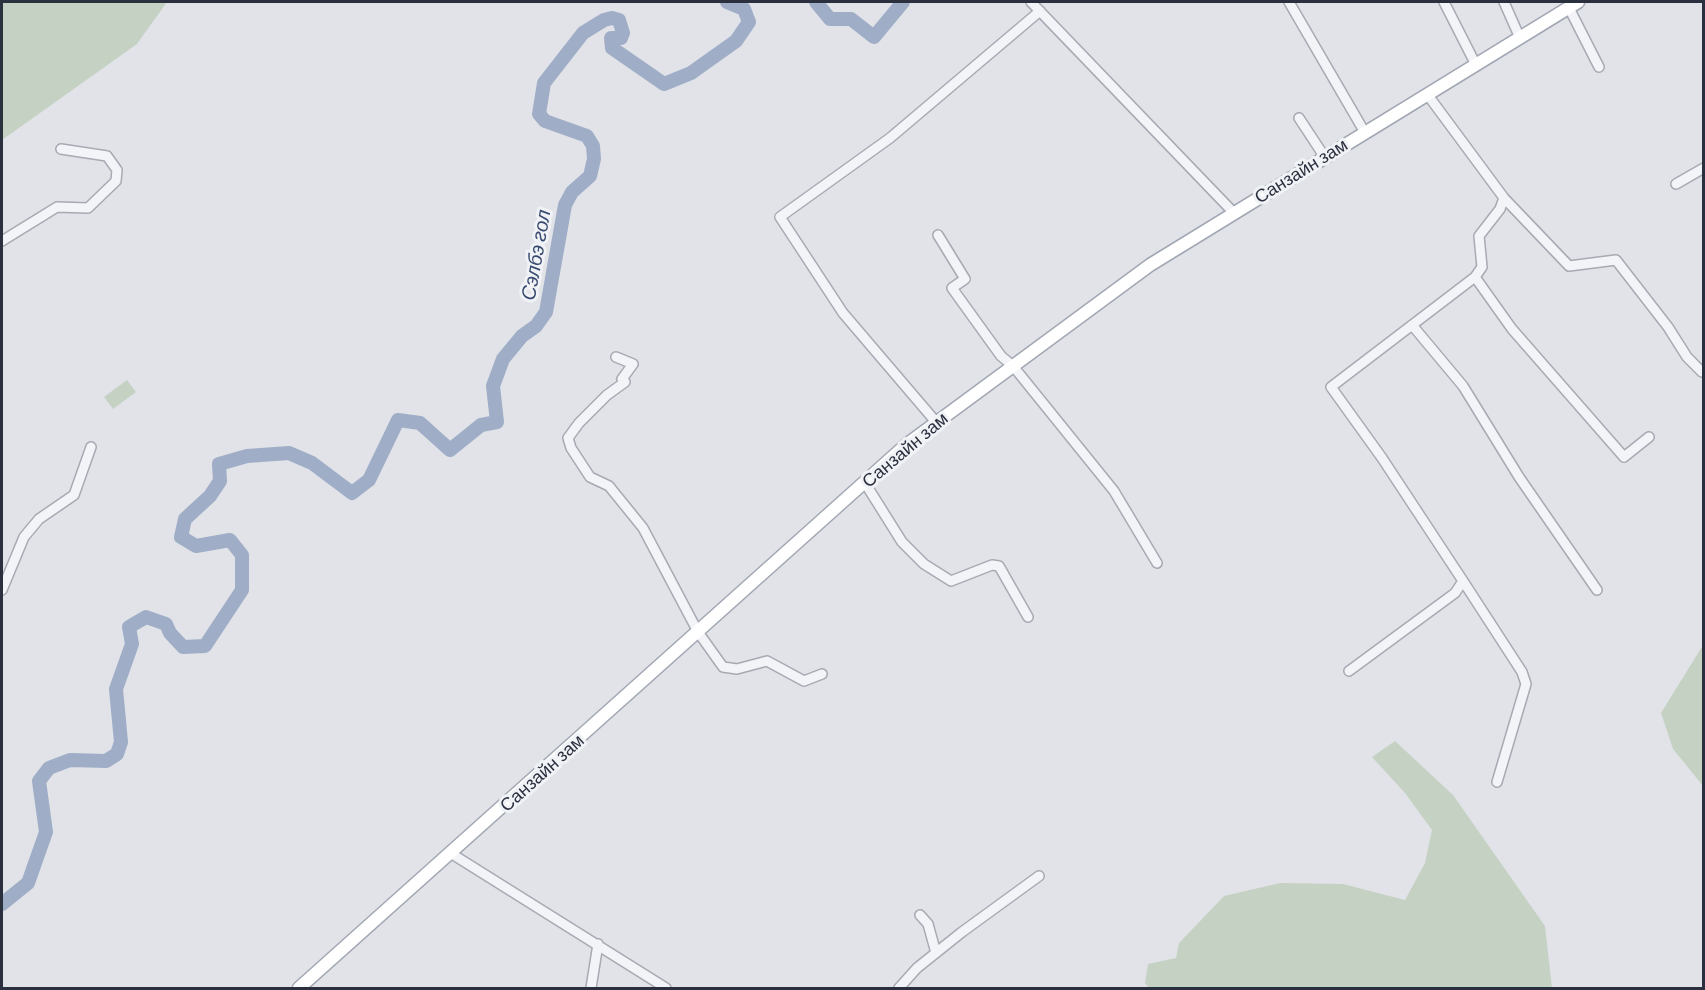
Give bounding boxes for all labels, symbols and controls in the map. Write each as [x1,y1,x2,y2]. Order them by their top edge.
street label: Санзайн зам [1250,134,1352,208]
water label: Сэлбэ гол [516,208,556,302]
street label: Санзайн зам [858,408,952,492]
street label: Санзайн зам [496,730,588,816]

